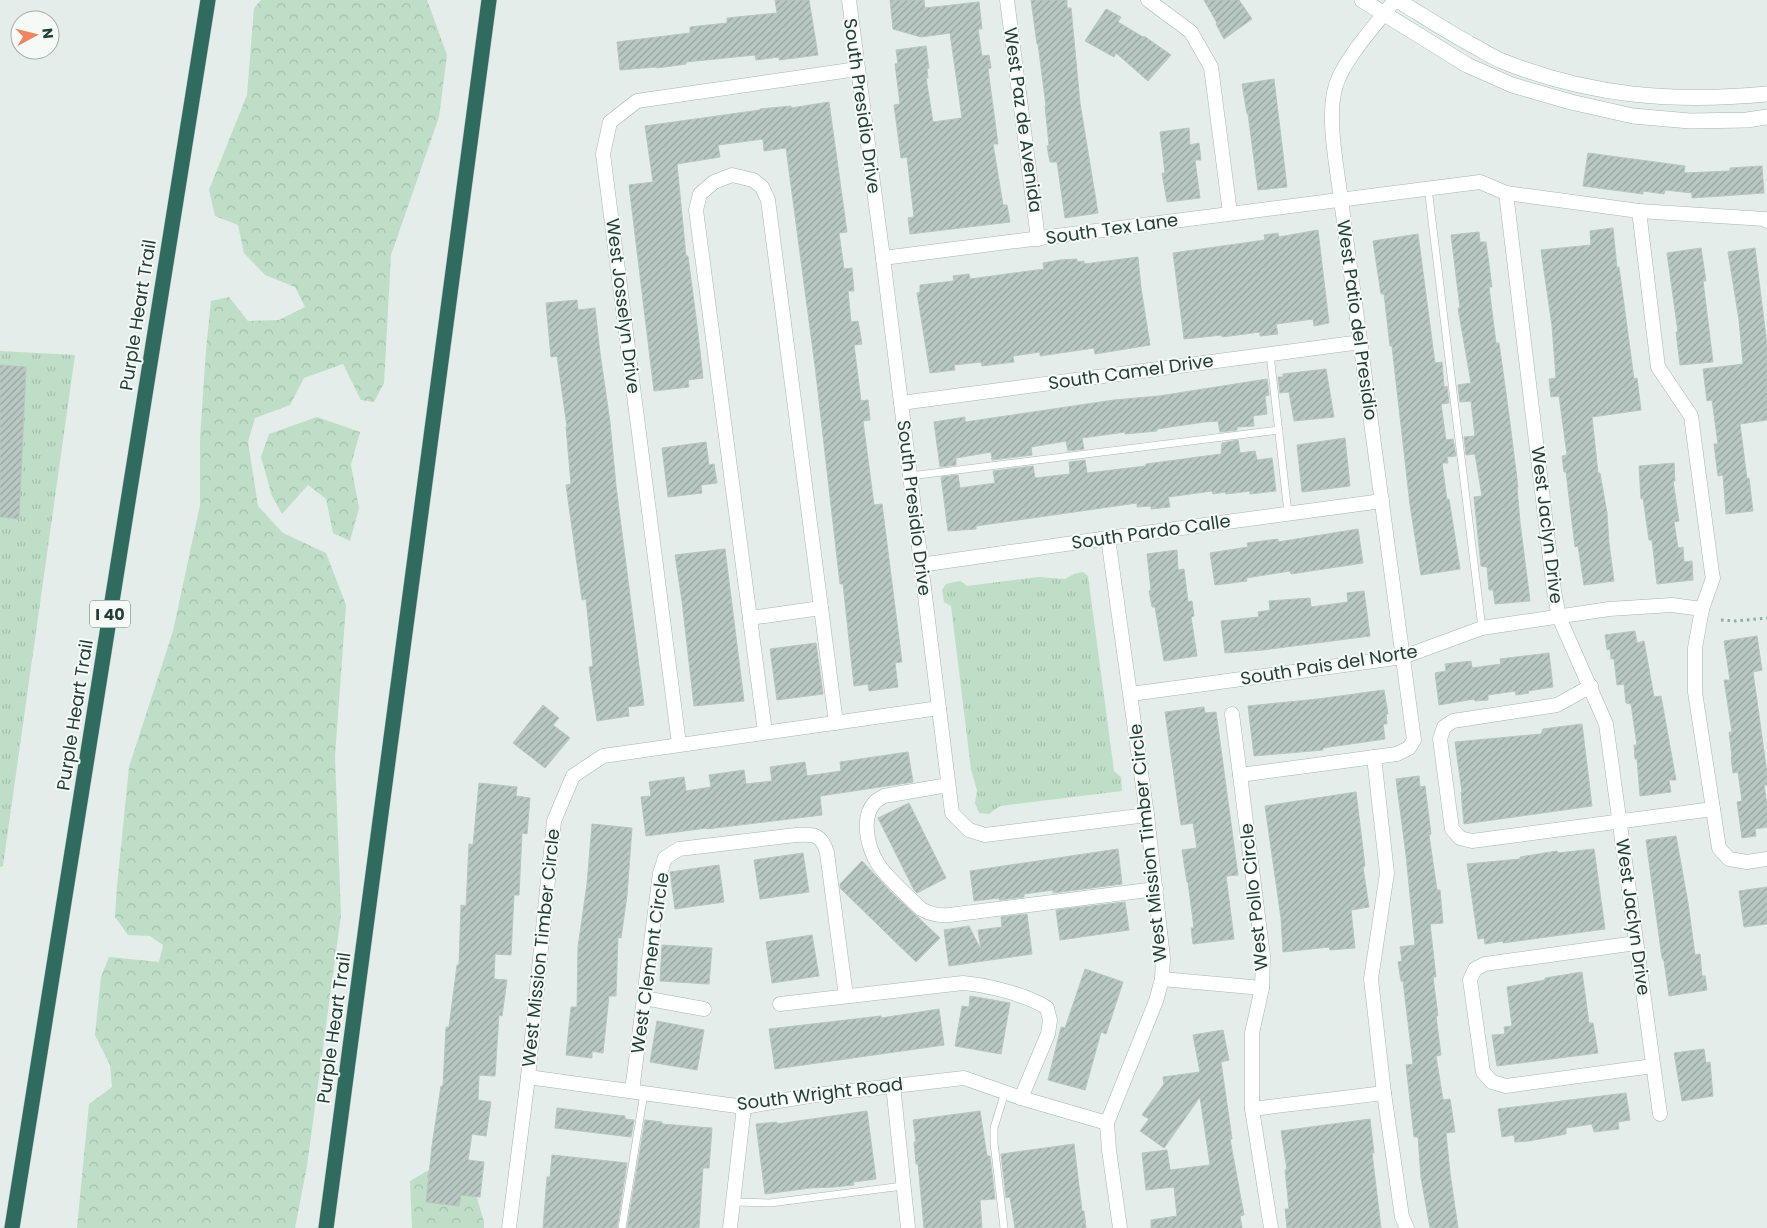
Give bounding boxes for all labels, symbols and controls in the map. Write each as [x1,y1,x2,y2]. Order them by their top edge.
north arrow [10,10,60,60]
street label: South Presidio Drive [838,17,887,195]
street label: West Paz de Avenida [998,26,1049,214]
text: N [37,27,58,40]
street label: South Tex Lane [1044,207,1180,250]
street label: West Josselyn Drive [600,217,647,395]
street label: West Patio del Presidio [1331,218,1384,422]
street label: Purple Heart Trail [113,238,162,392]
street label: South Camel Drive [1047,348,1215,395]
street label: South Presidio Drive [891,419,938,597]
street label: West Jaclyn Drive [1525,445,1570,605]
street label: South Pardo Calle [1070,508,1232,555]
road number: I 40 [90,600,130,628]
street label: Purple Heart Trail [50,638,99,792]
street label: South Pais del Norte [1239,638,1419,691]
street label: West Mission Timber Circle [1123,723,1172,963]
street label: West Pollo Circle [1233,822,1274,972]
street label: West Mission Timber Circle [516,828,565,1068]
street label: West Jaclyn Drive [1610,837,1657,997]
street label: West Clement Circle [624,871,675,1055]
street label: Purple Heart Trail [311,951,356,1105]
street label: South Wright Road [736,1071,904,1116]

